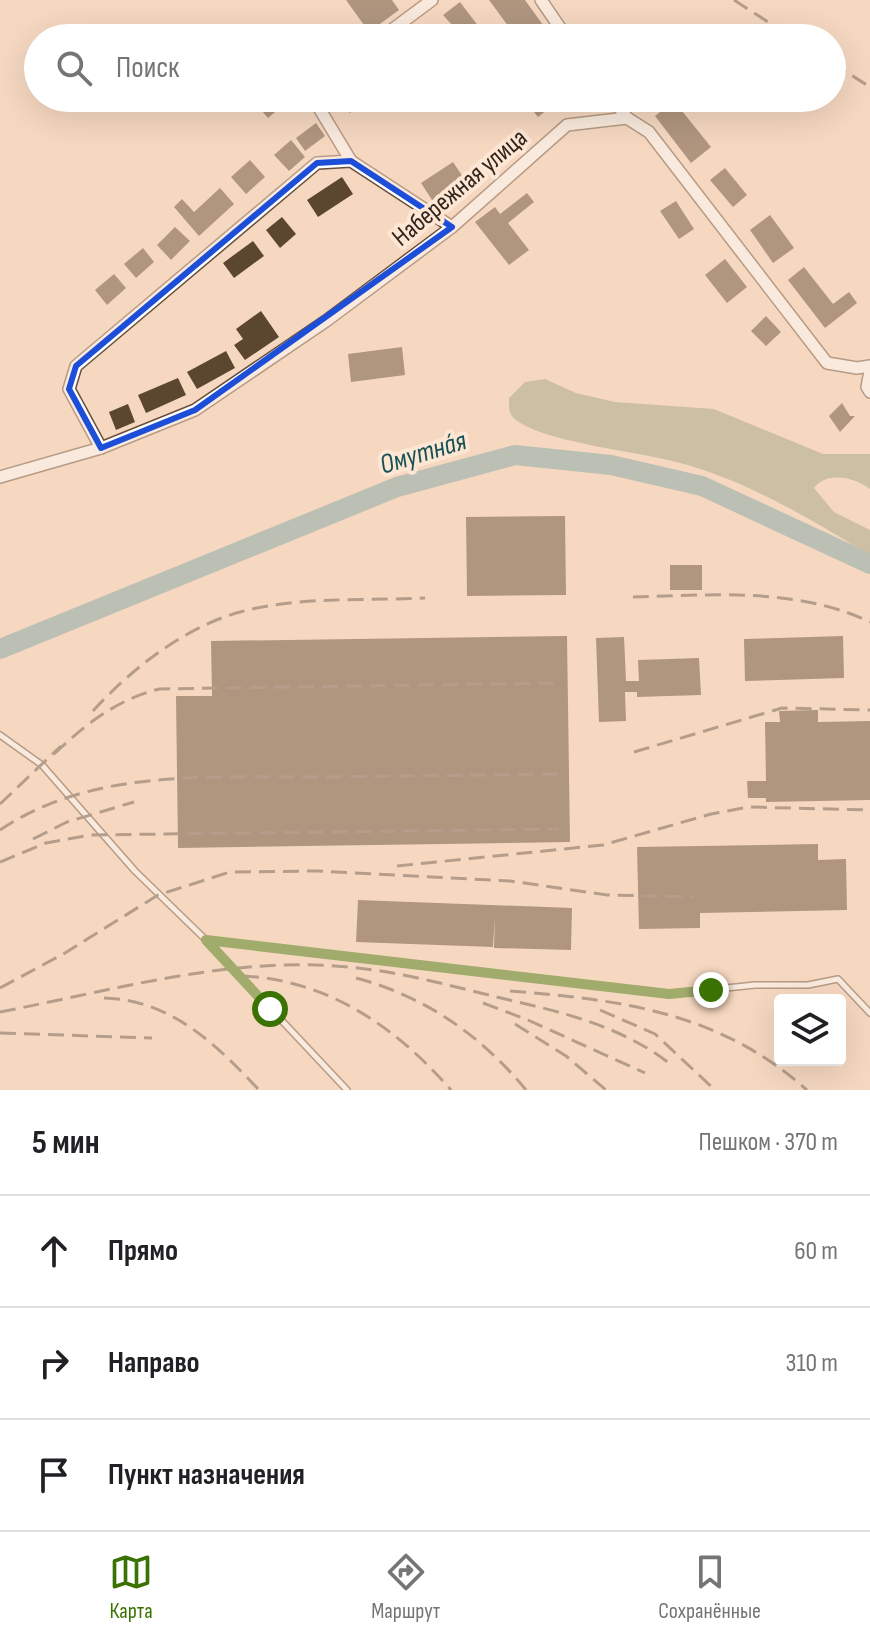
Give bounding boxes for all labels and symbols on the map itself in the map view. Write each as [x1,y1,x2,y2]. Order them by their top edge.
street label: Набережная улица [386,123,534,253]
water label: Омутна́я [376,424,470,482]
route end [693,972,729,1008]
route start [252,991,288,1027]

